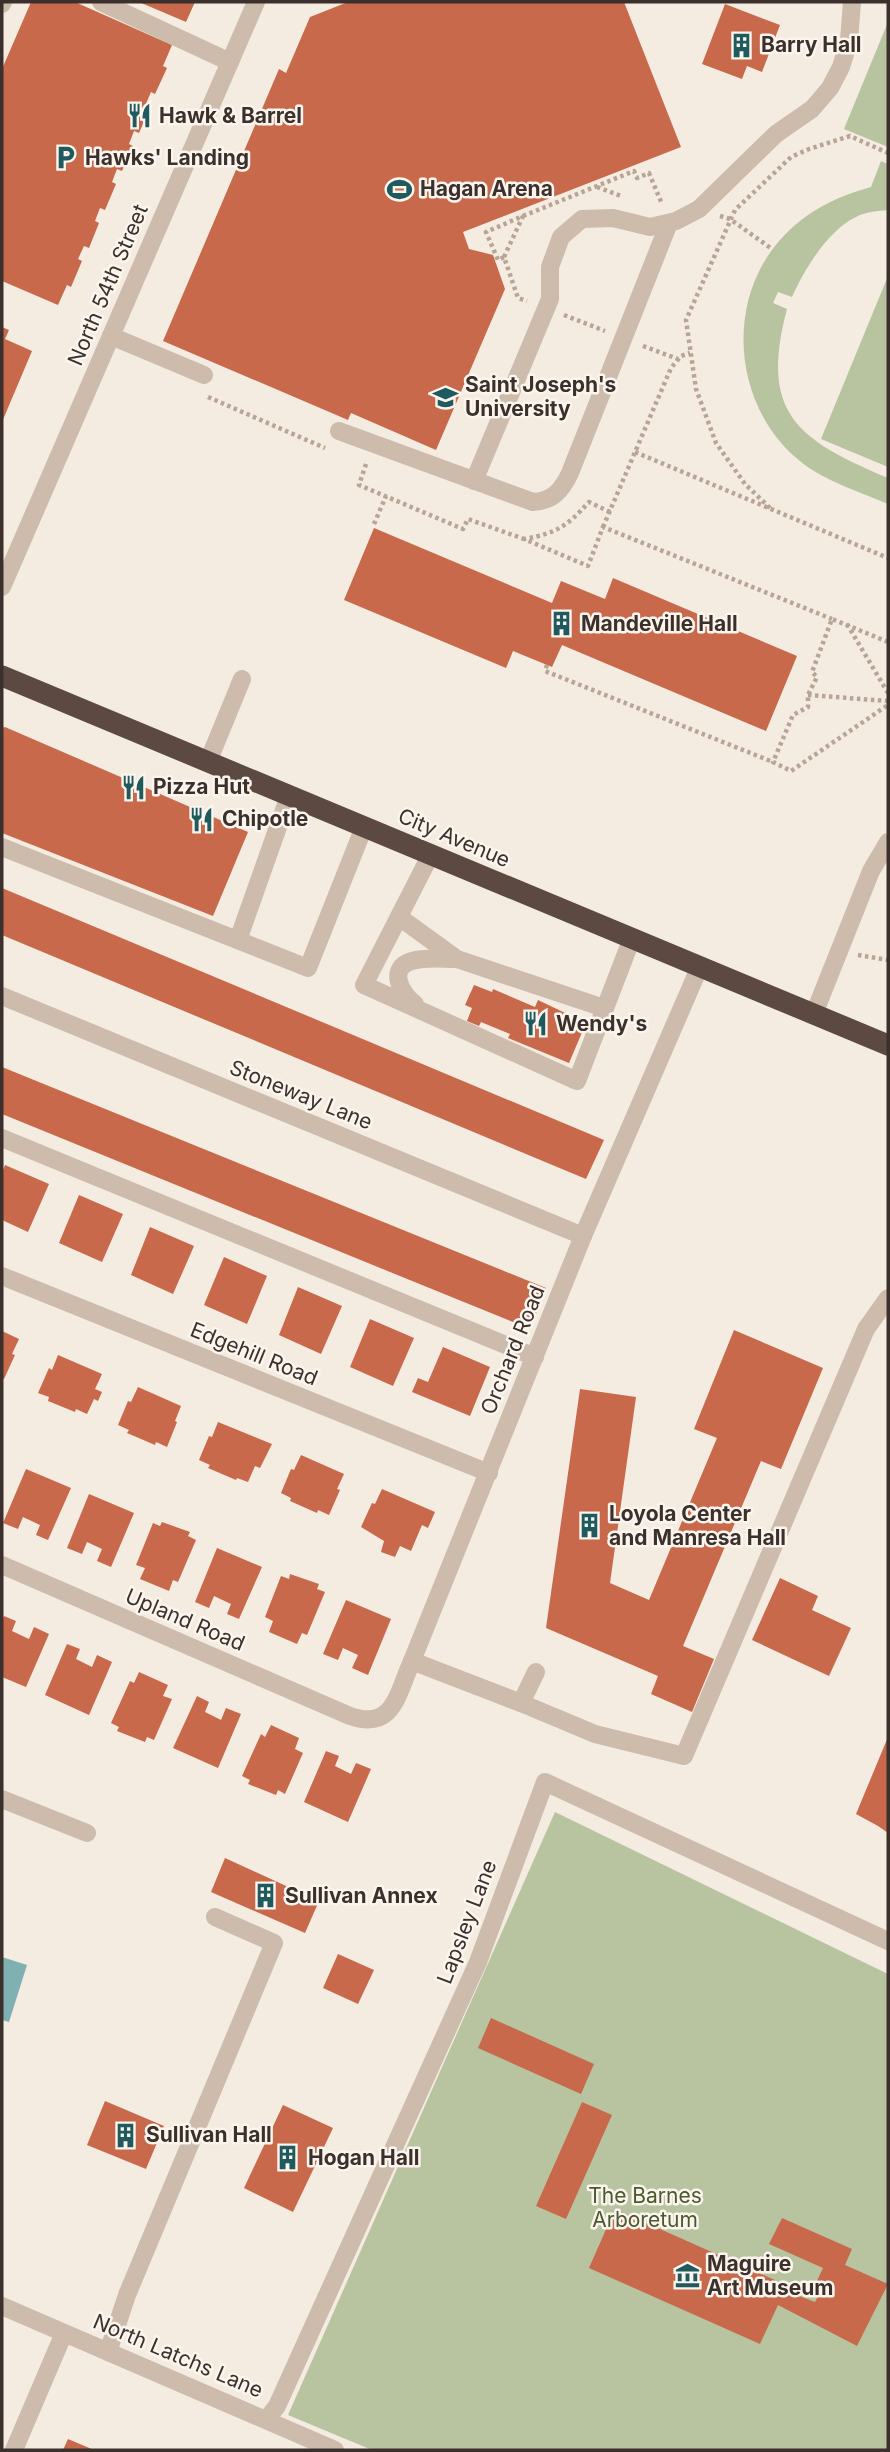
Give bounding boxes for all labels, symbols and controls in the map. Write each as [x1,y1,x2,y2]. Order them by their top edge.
building icon: Barry Hall [727,31,755,59]
place label: Barry Hall [761,32,862,57]
restaurant icon: Hawk & Barrel [125,102,153,130]
place label: Hawk & Barrel [159,103,302,128]
parking icon: Hawks' Landing [51,144,79,172]
place label: Hawks' Landing [85,145,249,170]
sports icon: Hagan Arena [386,175,414,203]
place label: Hagan Arena [420,176,553,201]
street label: North 54th Street [62,200,153,369]
place label: Saint Joseph's University [465,372,616,421]
school or university icon: Saint Joseph's University [431,383,459,411]
building icon: Mandeville Hall [547,610,575,638]
place label: Mandeville Hall [581,611,738,636]
restaurant icon: Pizza Hut [119,773,147,801]
place label: Pizza Hut [153,774,250,799]
street label: City Avenue [394,803,514,872]
restaurant icon: Chipotle [188,805,216,833]
place label: Chipotle [222,806,308,831]
restaurant icon: Wendy's [522,1010,550,1038]
place label: Wendy's [556,1011,647,1036]
street label: Stoneway Lane [226,1055,376,1135]
street label: Orchard Road [475,1282,550,1418]
street label: Edgehill Road [187,1317,321,1390]
place label: Loyola Center and Manresa Hall [609,1501,786,1550]
building icon: Loyola Center and Manresa Hall [575,1512,603,1540]
street label: Upland Road [122,1583,249,1656]
street label: Lapsley Lane [431,1856,502,1987]
building icon: Sullivan Annex [251,1882,279,1910]
place label: Sullivan Annex [285,1883,438,1908]
building icon: Sullivan Hall [112,2121,140,2149]
place label: Sullivan Hall [146,2122,272,2147]
building icon: Hogan Hall [274,2144,302,2172]
place label: Hogan Hall [308,2145,419,2170]
park label: The Barnes Arboretum [588,2183,702,2232]
place label: Maguire Art Museum [707,2251,833,2300]
museum icon: Maguire Art Museum [673,2262,701,2290]
street label: North Latchs Lane [90,2308,267,2403]

